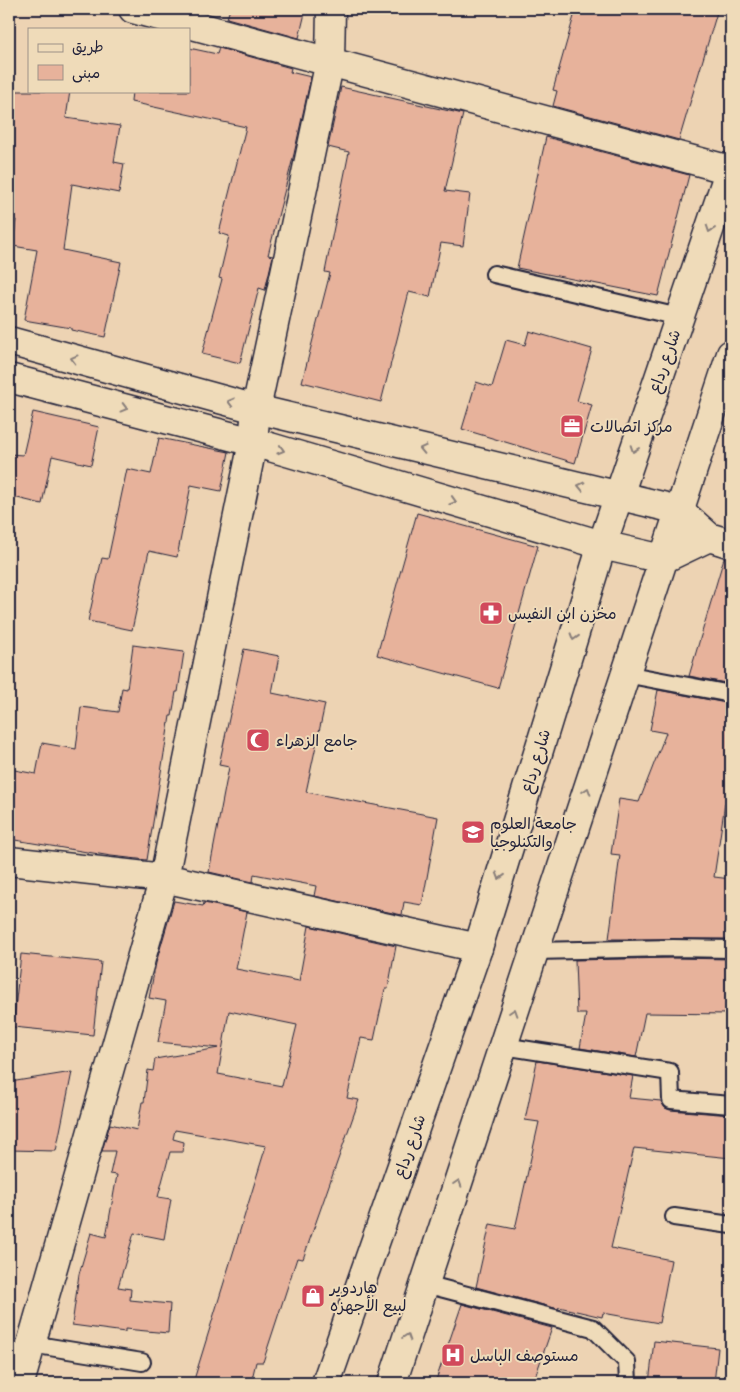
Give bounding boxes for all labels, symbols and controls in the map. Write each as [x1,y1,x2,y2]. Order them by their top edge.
legend [28,28,190,92]
text: طريق [72,38,104,58]
text: مبنى [72,64,100,84]
one-way arrow [705,224,715,233]
street label: شارع رداع [645,327,686,396]
one-way arrow [71,355,79,365]
one-way arrow [226,397,235,408]
one-way arrow [119,402,128,413]
office icon: مركز اتصالات [559,413,585,439]
place label: مركز اتصالات [590,417,673,438]
one-way arrow [418,444,427,455]
one-way arrow [630,444,640,452]
one-way arrow [276,445,284,455]
one-way arrow [576,481,585,492]
one-way arrow [449,496,457,506]
pharmacy icon: مخزن ابن النفيس [478,600,504,626]
place label: مخزن ابن النفيس [508,604,617,625]
one-way arrow [569,632,579,640]
mosque icon: جامع الزهراء [245,727,271,753]
street label: شارع رداع [517,727,556,796]
place label: جامع الزهراء [276,731,358,752]
one-way arrow [581,787,591,795]
place label: جامعة العلوم والتكنلوجيا [490,814,577,853]
school or university icon: جامعة العلوم والتكنلوجيا [460,819,486,845]
one-way arrow [496,871,506,879]
one-way arrow [509,1008,519,1016]
street label: شارع رداع [390,1112,431,1181]
one-way arrow [452,1179,462,1187]
place label: هاردوير لبيع الأجهزه [328,1278,406,1317]
shop icon: هاردوير لبيع الأجهزه [300,1283,326,1309]
one-way arrow [402,1333,412,1342]
hospital icon: مستوصف الباسل [440,1342,466,1368]
place label: مستوصف الباسل [470,1346,578,1367]

